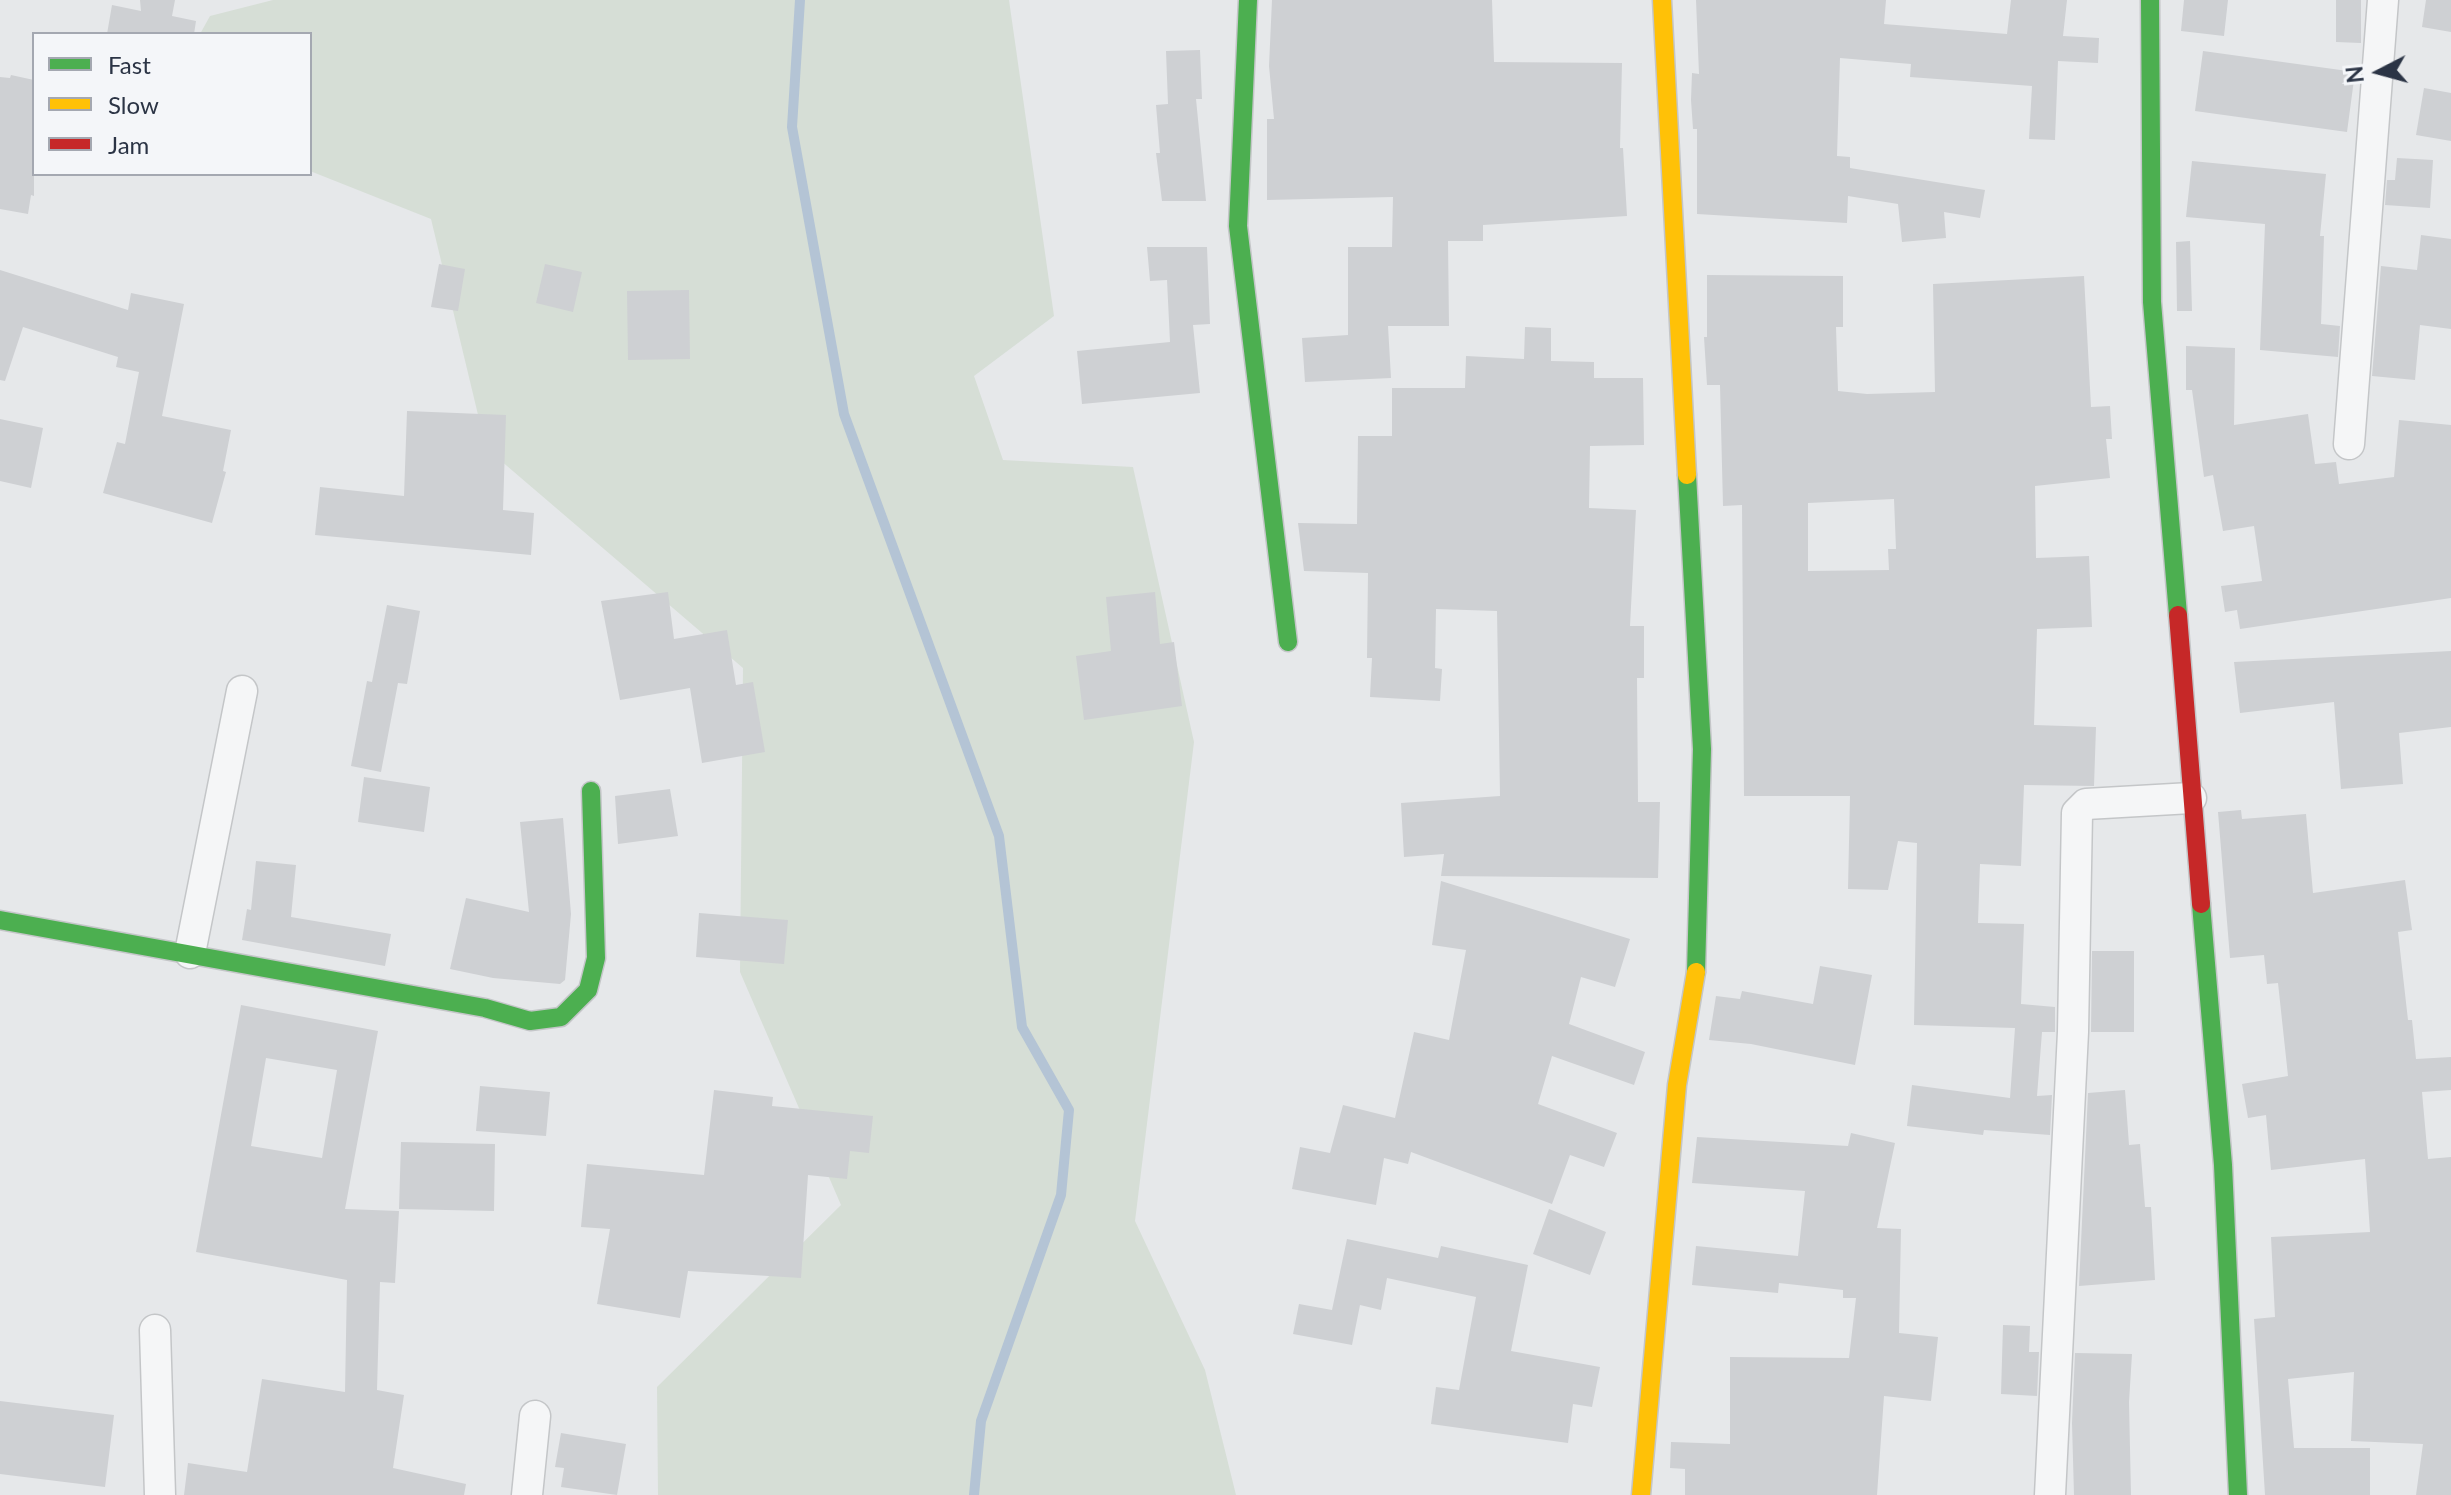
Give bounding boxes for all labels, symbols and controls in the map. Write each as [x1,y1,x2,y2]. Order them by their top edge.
legend [32,32,312,176]
north arrow [2339,32,2419,112]
text: Fast [108,50,151,79]
text: N [2340,65,2369,84]
text: Slow [108,90,159,119]
text: Jam [108,130,149,159]

